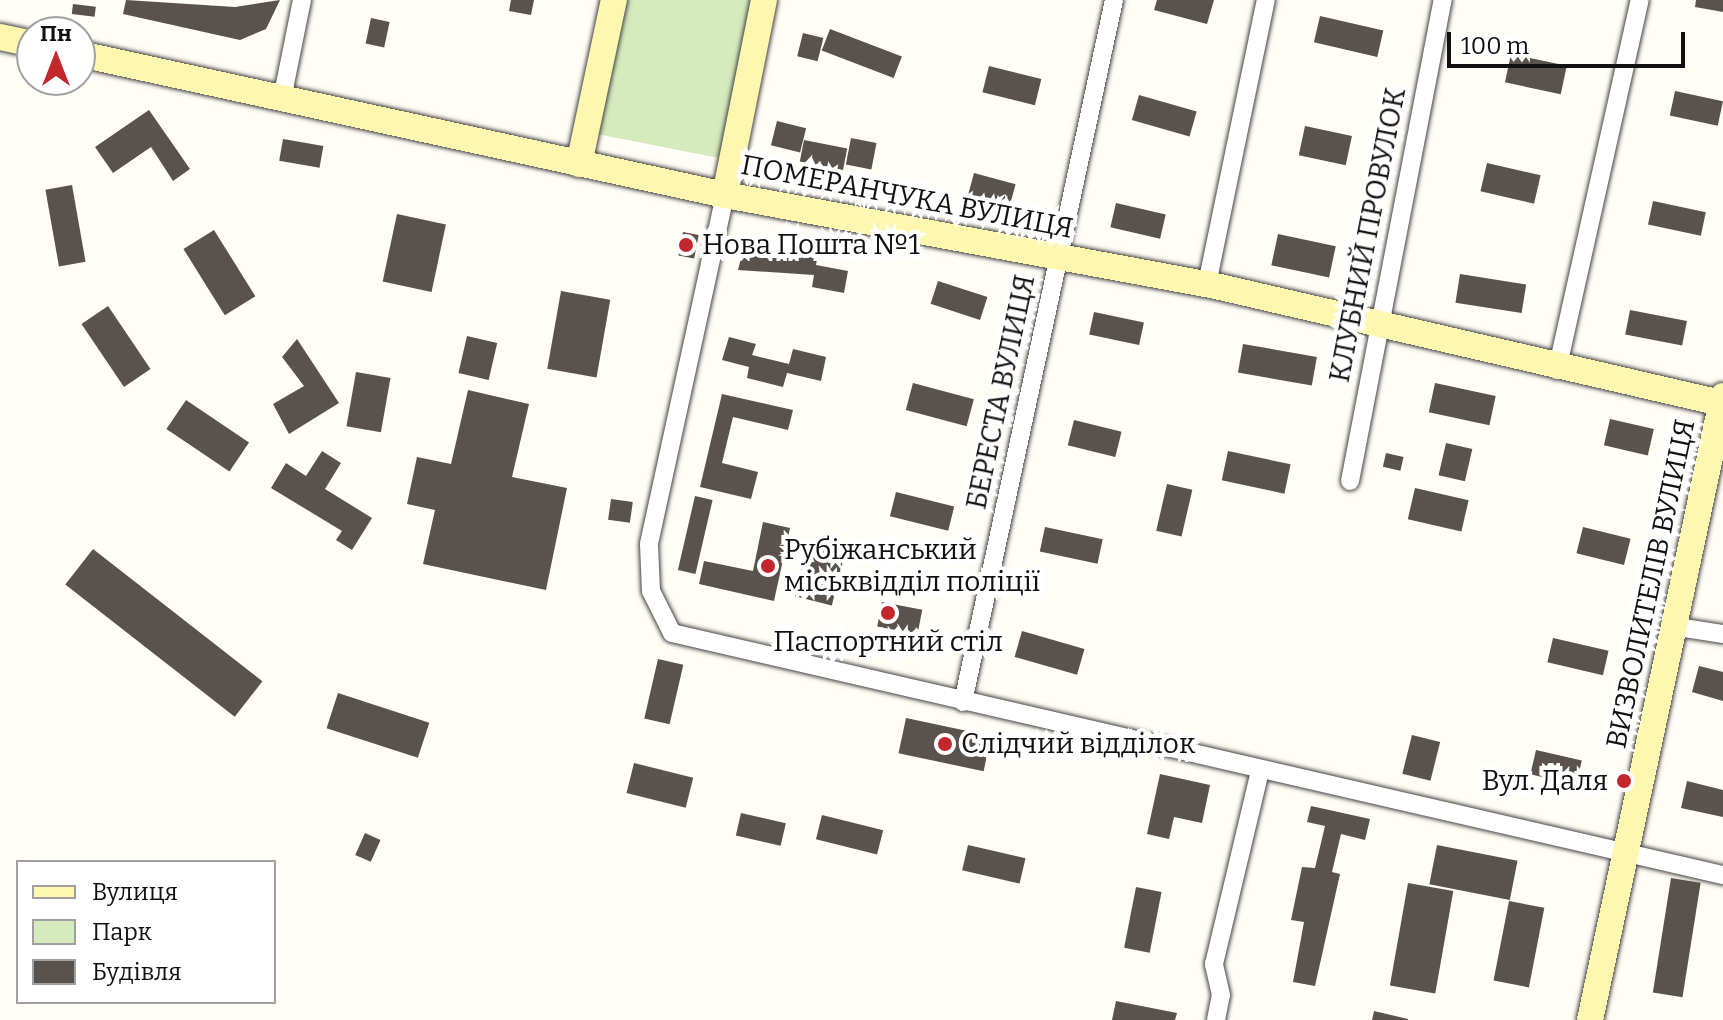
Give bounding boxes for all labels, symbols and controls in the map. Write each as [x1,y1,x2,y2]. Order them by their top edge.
north arrow [16,16,96,96]
scale bar [1451,16,1689,66]
text: Пн [40,20,72,47]
text: 100 m [1461,32,1529,60]
street label: КЛУБНИЙ ПРОВУЛОК [1323,85,1413,385]
street label: ПОМЕРАНЧУКА ВУЛИЦЯ [738,148,1076,246]
place label: Нова Пошта №1 [702,228,920,262]
marker: Нова Пошта №1 [677,236,695,254]
street label: БЕРЕСТА ВУЛИЦЯ [960,272,1042,512]
street label: ВИЗВОЛИТЕЛІВ ВУЛИЦЯ [1600,417,1702,751]
place label: Рубіжанський міськвідділ поліції [784,533,1040,599]
marker: Рубіжанський міськвідділ поліції [759,557,777,575]
marker: Паспортний стіл [879,604,897,622]
place label: Паспортний стіл [773,625,1003,659]
place label: Слідчий відділок [961,727,1195,761]
marker: Слідчий відділок [936,735,954,753]
place label: Вул. Даля [1482,764,1608,798]
marker: Вул. Даля [1615,772,1633,790]
legend [16,860,276,1004]
text: Вулиця [92,878,178,906]
text: Парк [92,918,152,946]
text: Будівля [92,958,182,986]

